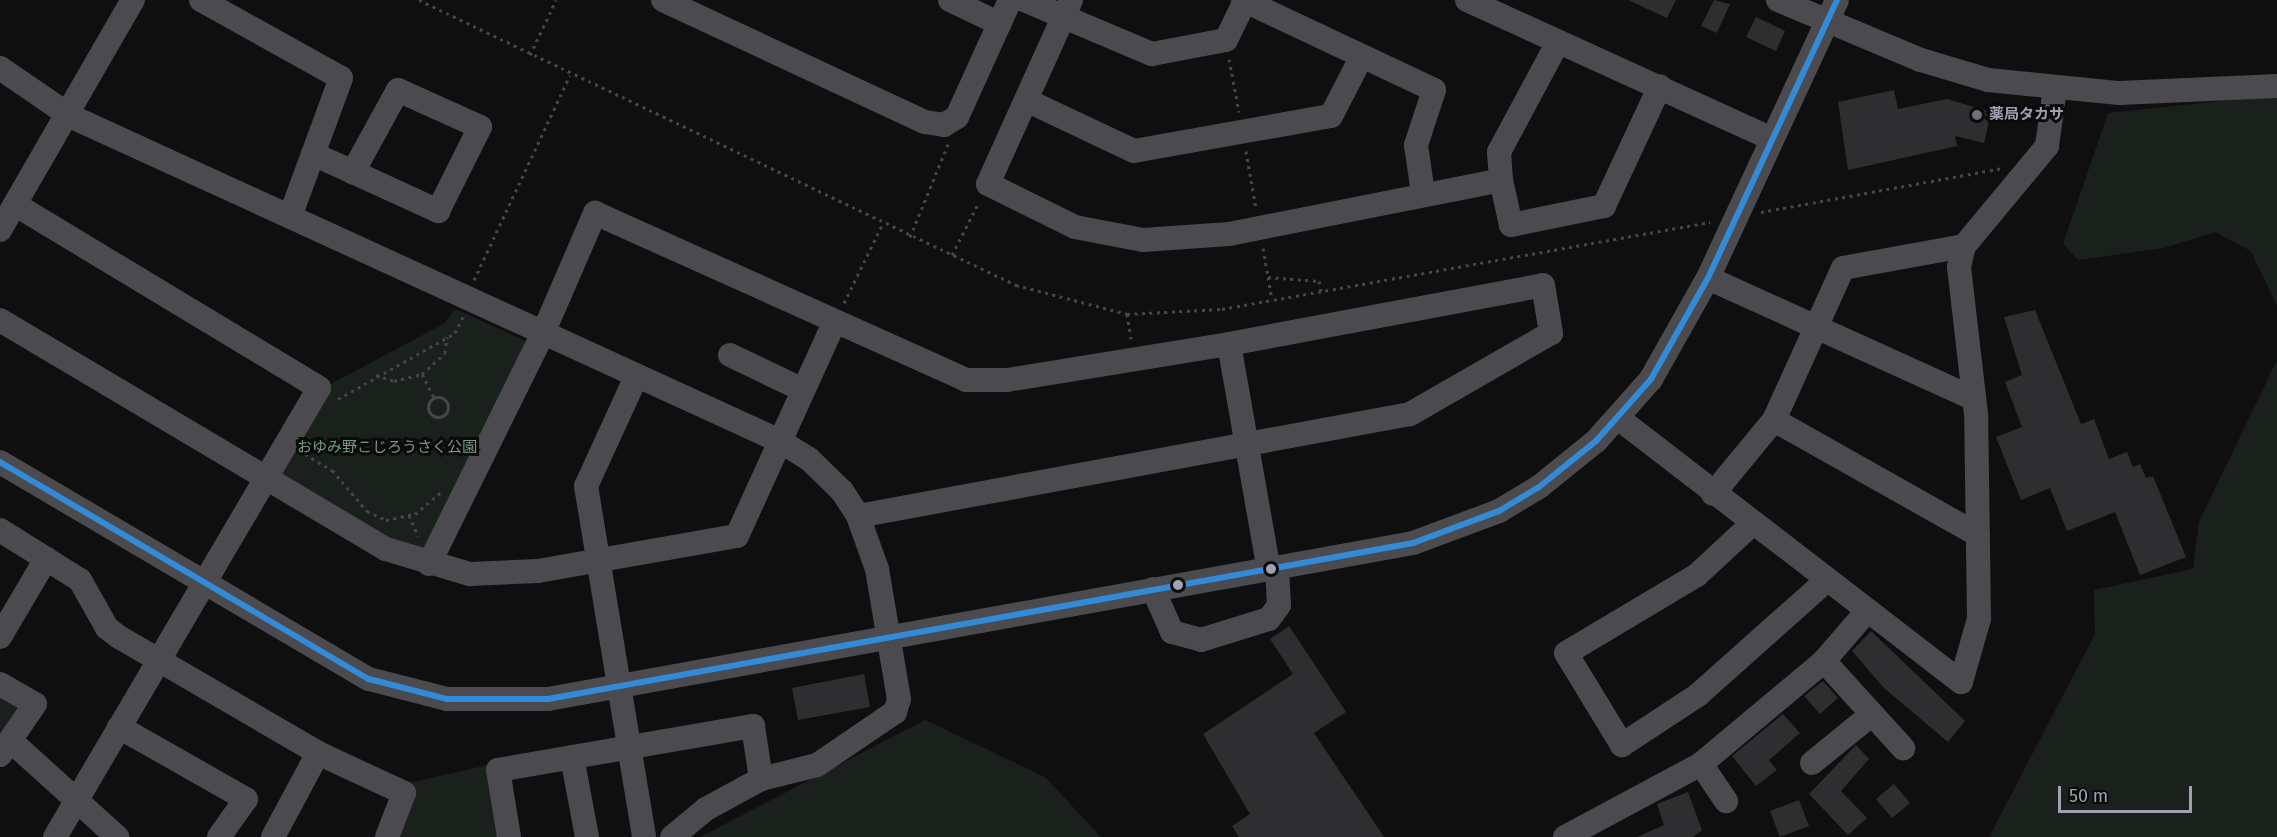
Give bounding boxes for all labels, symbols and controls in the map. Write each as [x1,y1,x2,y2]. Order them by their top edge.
place label: 薬局タカサ [1989,106,2064,124]
marker: 薬局タカサ [1970,108,1984,122]
park label: おゆみ野こじろうさく公園 [297,439,477,457]
unlabelled marker [1265,563,1277,575]
unlabelled marker [1172,579,1184,591]
scale bar [2061,774,2194,812]
text: 50 m [2069,785,2108,807]

